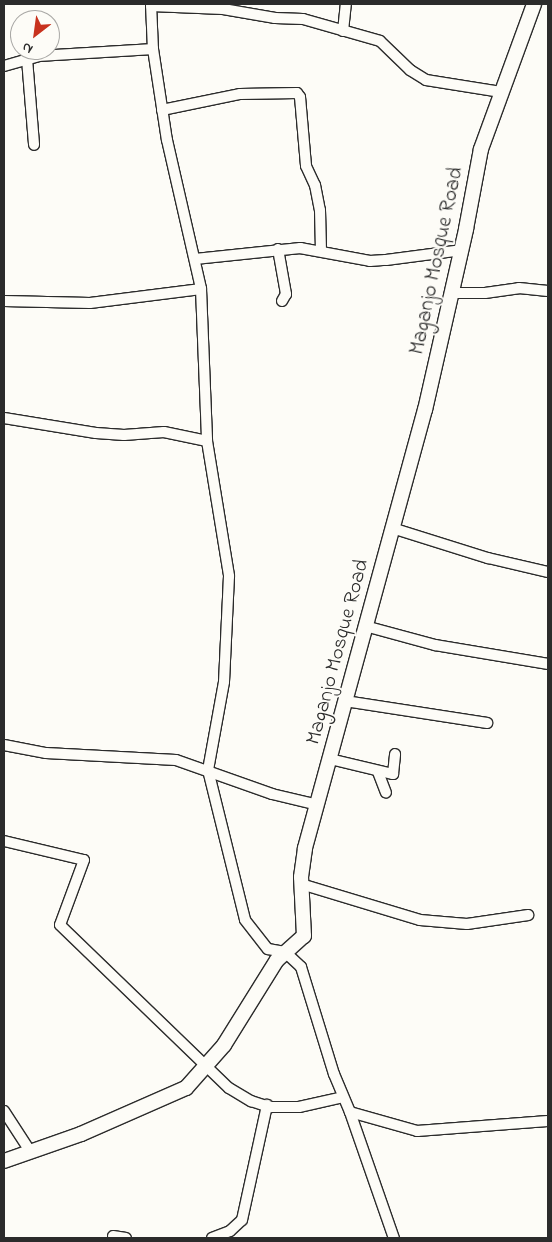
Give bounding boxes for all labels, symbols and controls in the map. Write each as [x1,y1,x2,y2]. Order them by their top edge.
north arrow [10,10,60,60]
text: N [18,36,37,59]
street label: Maganjo Mosque Road [405,165,469,357]
street label: Maganjo Mosque Road [301,557,375,747]

